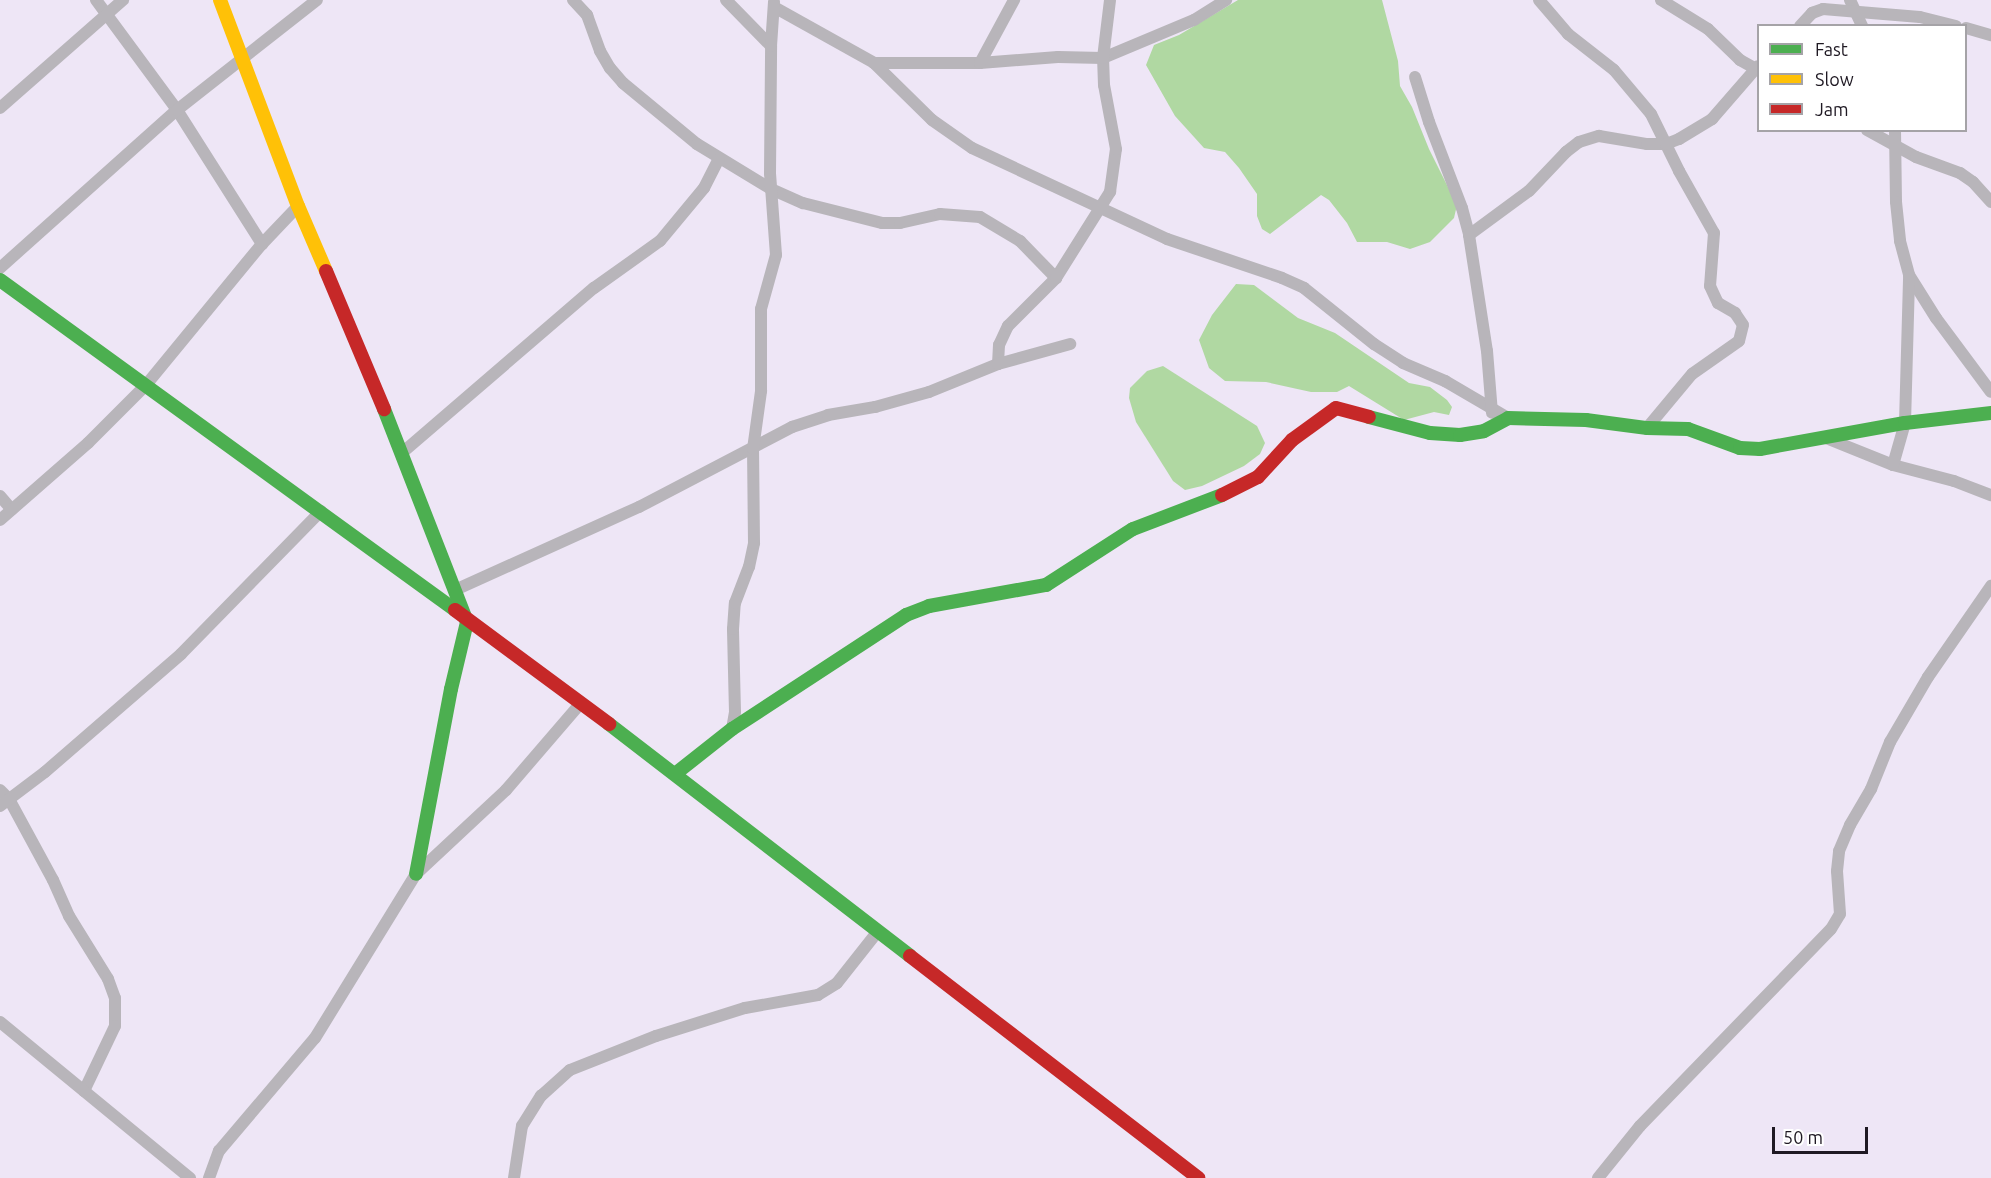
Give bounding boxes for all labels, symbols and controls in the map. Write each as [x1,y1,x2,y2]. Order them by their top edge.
legend [1757,24,1967,132]
text: Fast [1815,39,1848,59]
text: Slow [1815,69,1854,89]
text: Jam [1815,99,1849,119]
scale bar [1775,1115,1871,1153]
text: 50 m [1783,1127,1823,1147]

